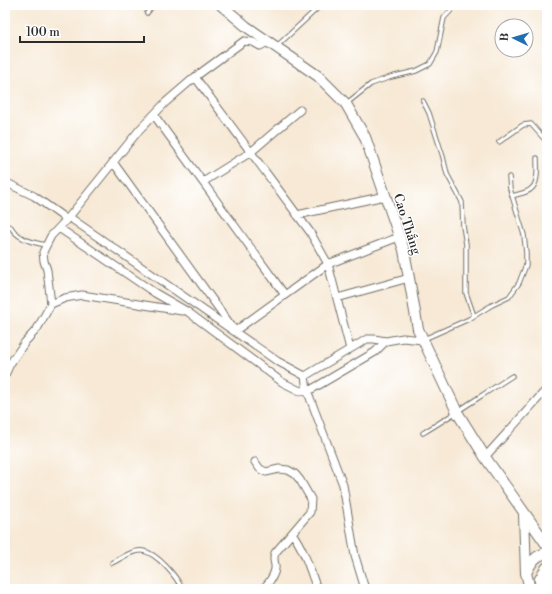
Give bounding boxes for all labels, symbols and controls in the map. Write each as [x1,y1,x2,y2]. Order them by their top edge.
scale bar [20,18,144,44]
north arrow [494,18,534,58]
text: 100 m [26,25,60,40]
text: B [498,32,512,42]
street label: Cao Thắng [390,191,424,257]

